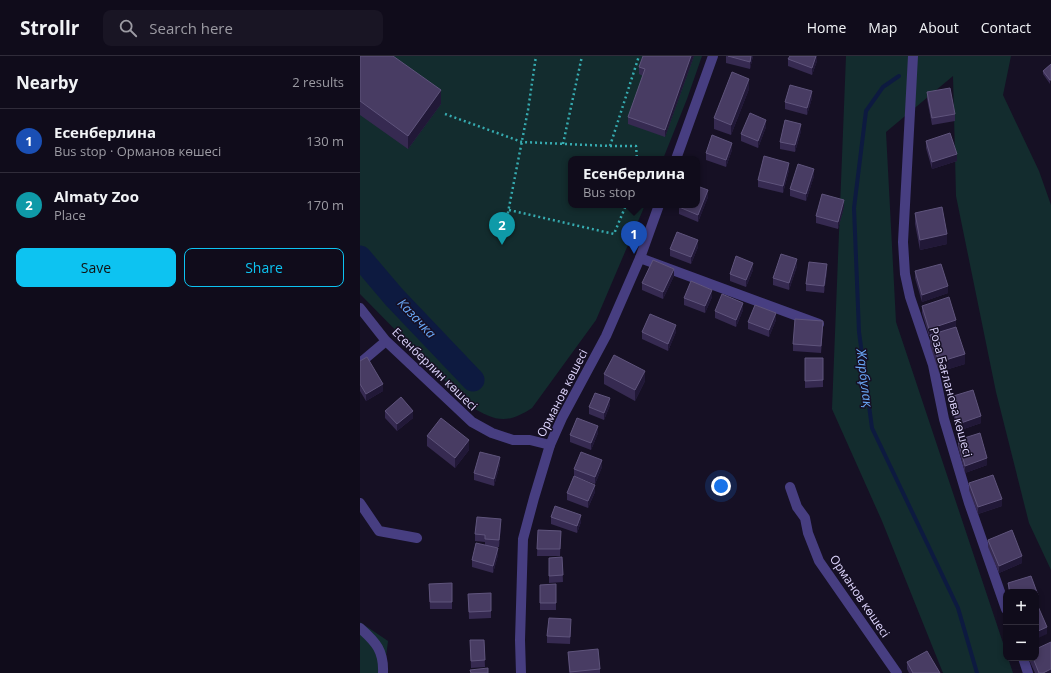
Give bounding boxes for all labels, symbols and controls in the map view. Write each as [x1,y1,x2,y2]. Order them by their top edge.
search box [103,10,383,46]
text: Strollr [20,15,79,41]
icon: search [117,17,139,39]
text: Search here [149,18,233,38]
text: Home [807,18,846,37]
text: Map [868,18,897,37]
text: About [919,18,959,37]
text: Contact [981,18,1031,37]
text: Nearby [16,71,78,94]
text: 2 results [292,73,344,91]
text: Есенберлина [54,122,156,142]
text: 1 [25,132,33,150]
text: 130 m [306,132,344,150]
text: Bus stop · Орманов көшесі [54,142,221,160]
popup [568,156,700,208]
text: Есенберлина [583,163,685,183]
text: Bus stop [583,183,636,201]
text: Almaty Zoo [54,186,139,206]
text: 2 [25,196,33,214]
text: 170 m [306,196,344,214]
text: Place [54,206,86,224]
pin: 2 [489,212,515,245]
pin: 1 [621,221,647,254]
button: Save [16,248,176,287]
button: Share [184,248,344,287]
water label: Казачка [394,294,441,342]
street label: Есенберлин көшесі [389,324,481,414]
street label: Роза Бағланова көшесі [925,325,977,459]
street label: Орманов көшесі [533,346,591,440]
water label: Жарбұлақ [852,347,878,409]
your location [711,476,731,496]
street label: Орманов көшесі [826,551,894,641]
map controls [1003,589,1039,661]
button: + [1003,589,1039,625]
button: − [1003,625,1039,661]

